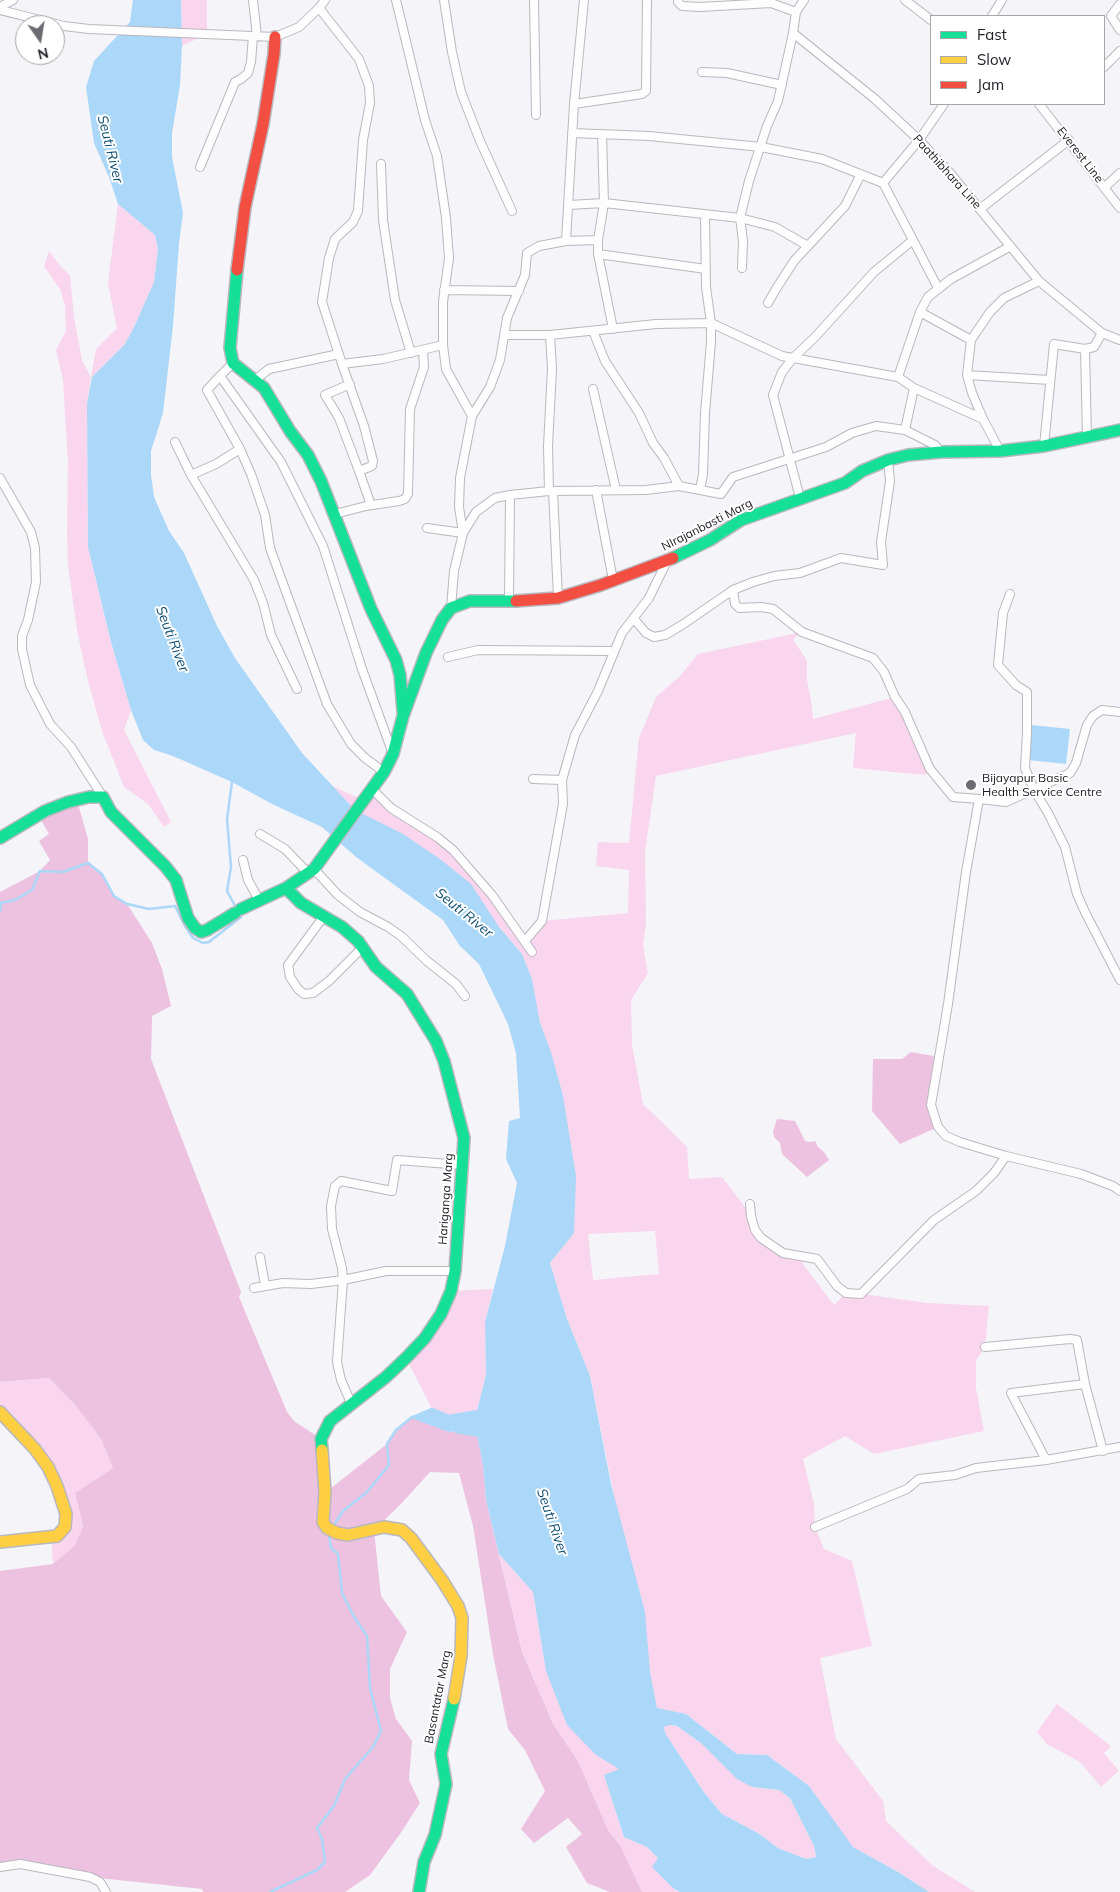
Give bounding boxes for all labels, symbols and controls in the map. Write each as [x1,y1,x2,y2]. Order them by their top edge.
north arrow [15,15,65,65]
legend [930,15,1105,105]
text: Fast [977,25,1007,44]
text: N [36,44,50,64]
text: Slow [977,50,1011,69]
text: Jam [977,75,1004,94]
water label: Seuti River [93,113,127,185]
street label: Everest Line [1054,124,1106,186]
street label: Paathibhara Line [910,132,984,212]
street label: NIrajanbasti Marg [659,496,755,554]
water label: Seuti River [152,604,192,674]
place label: Bijayapur Basic Health Service Centre [982,771,1102,799]
marker: Bijayapur Basic Health Service Centre [964,778,978,792]
water label: Seuti River [432,885,496,941]
street label: Hariganga Marg [436,1153,456,1245]
water label: Seuti River [533,1486,571,1558]
street label: Basantatar Marg [422,1649,454,1745]

